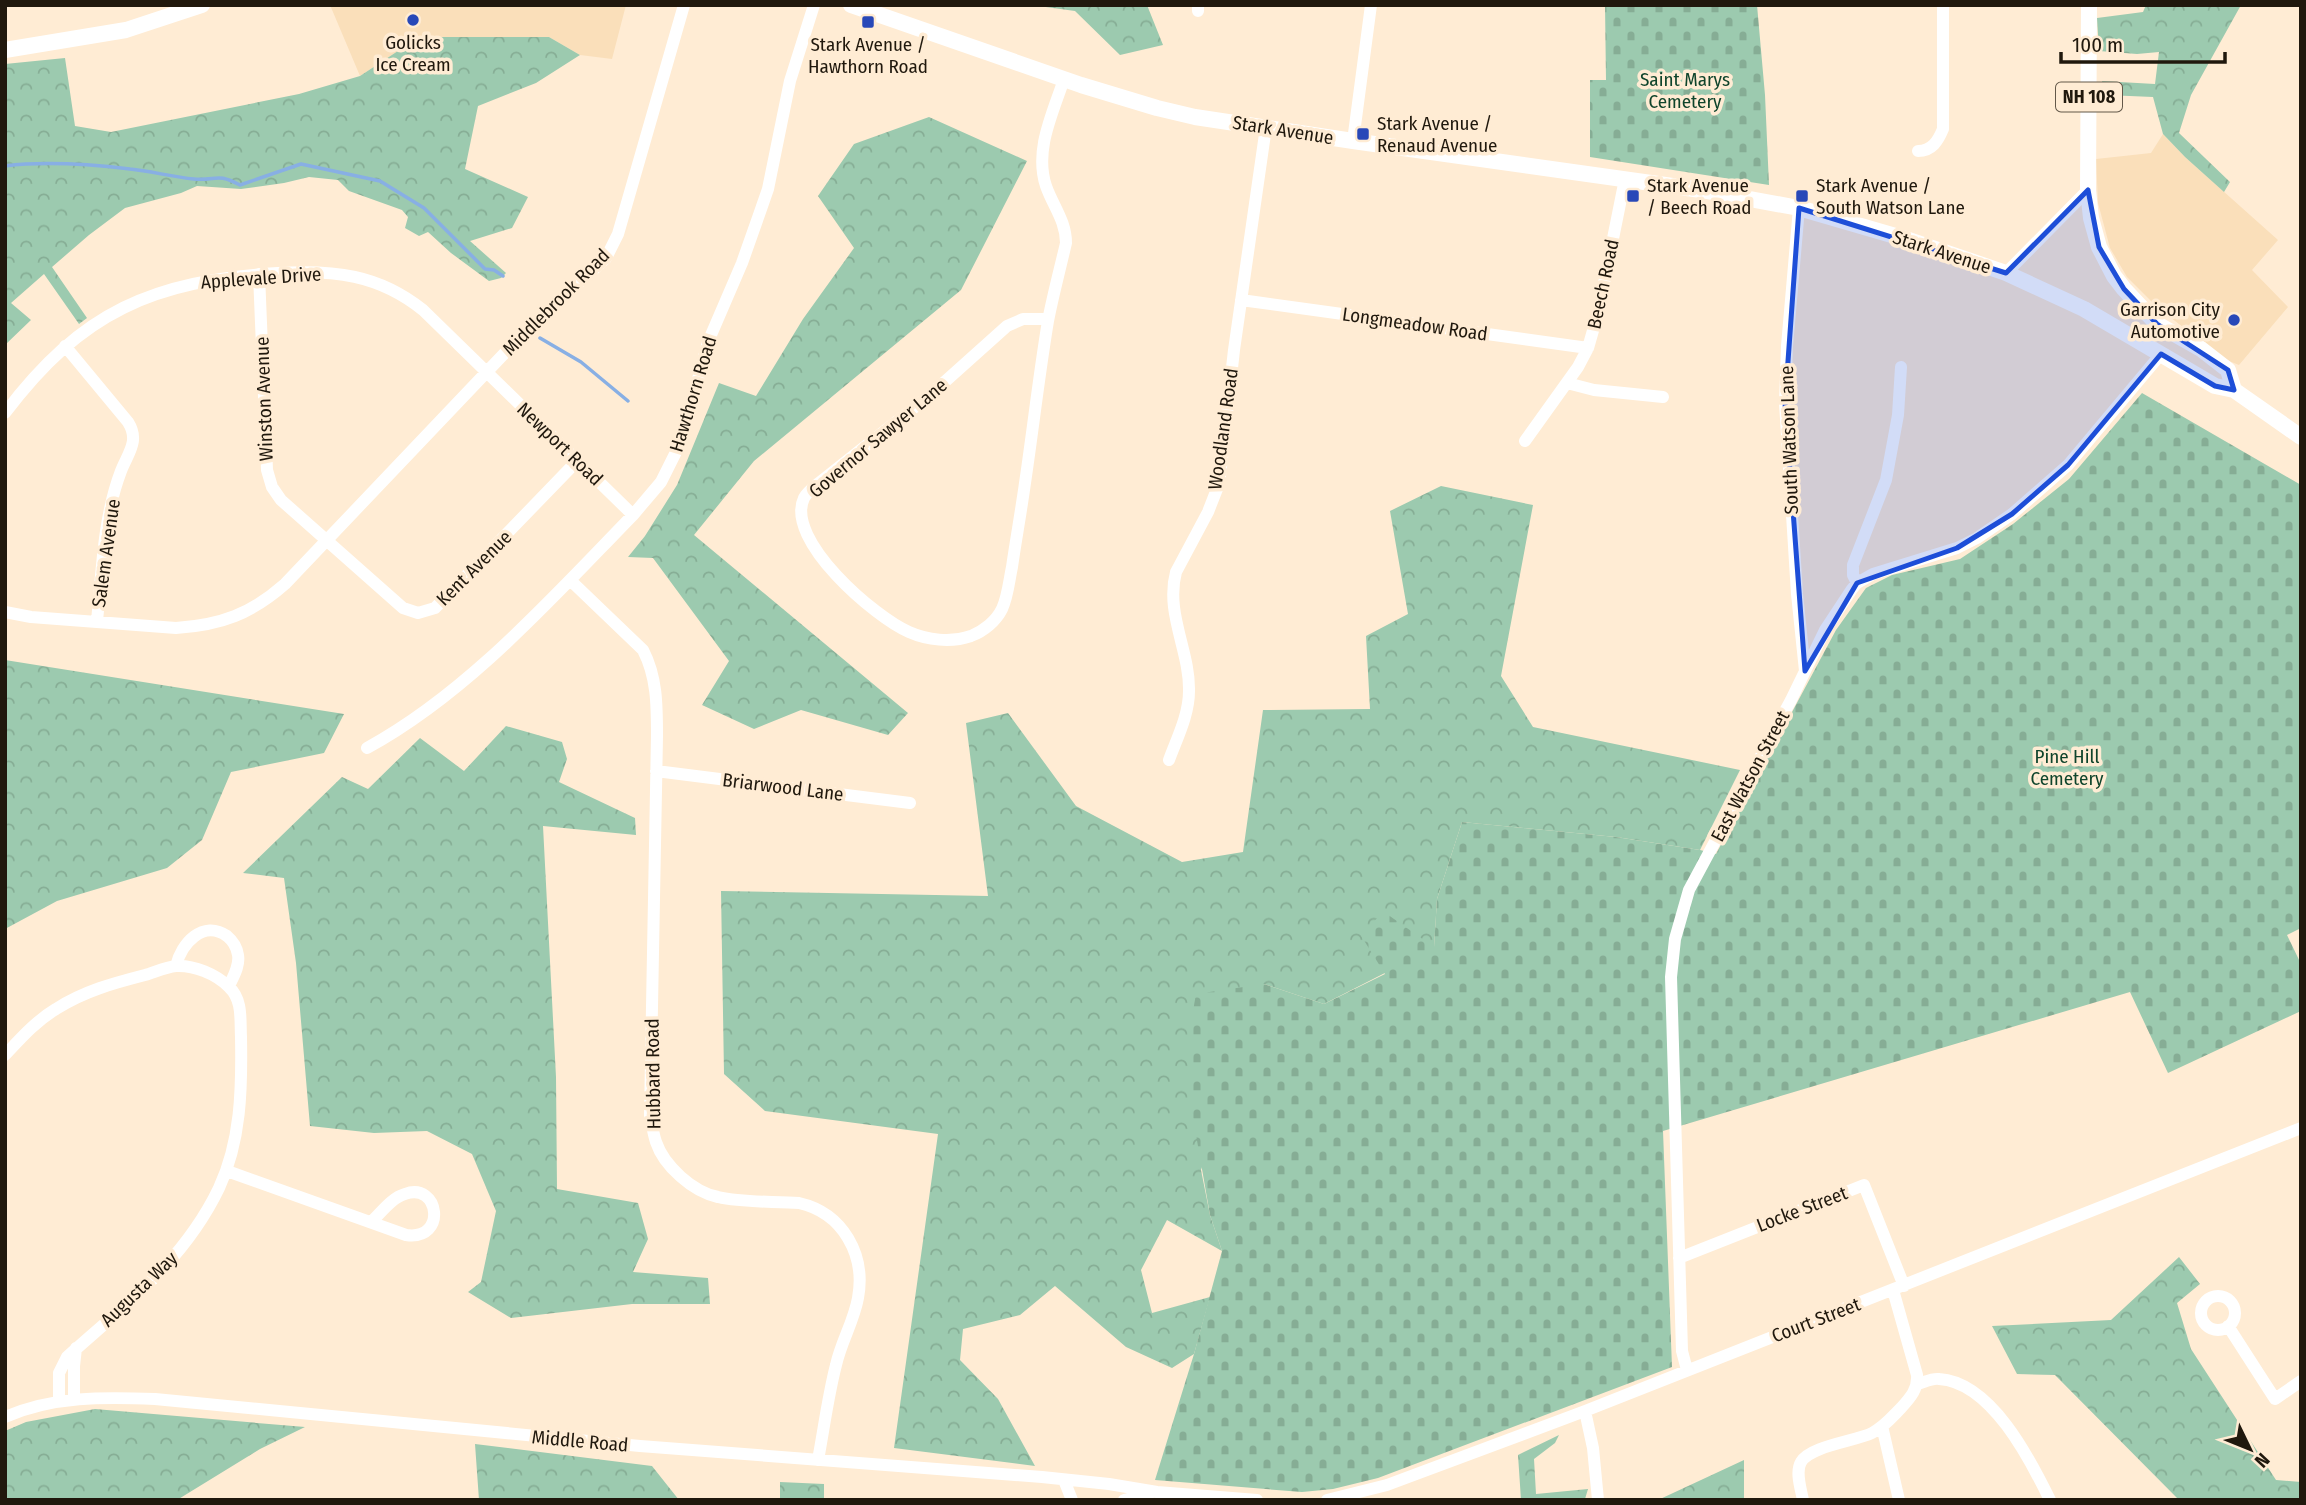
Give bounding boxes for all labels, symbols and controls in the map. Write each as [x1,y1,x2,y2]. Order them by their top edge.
marker: Golicks Ice Cream [405,12,421,28]
marker: Stark Avenue / Hawthorn Road [860,14,876,30]
scale bar [2061,21,2226,65]
place label: Golicks Ice Cream [375,31,451,76]
text: 100 m [2072,32,2123,58]
place label: Stark Avenue / Hawthorn Road [808,33,928,78]
park label: Saint Marys Cemetery [1640,68,1730,113]
road number: NH 108 [2056,82,2122,112]
street label: Stark Avenue [1231,111,1335,149]
place label: Stark Avenue / Renaud Avenue [1377,112,1497,157]
marker: Stark Avenue / Renaud Avenue [1355,126,1371,142]
place label: Stark Avenue / Beech Road [1647,174,1752,219]
place label: Stark Avenue / South Watson Lane [1816,174,1965,219]
marker: Stark Avenue / Beech Road [1625,188,1641,204]
marker: Stark Avenue / South Watson Lane [1794,188,1810,204]
street label: Stark Avenue [1890,225,1994,279]
street label: Beech Road [1582,237,1624,331]
street label: Middlebrook Road [498,244,614,360]
street label: Applevale Drive [200,262,322,294]
place label: Garrison City Automotive [2120,298,2221,343]
street label: Longmeadow Road [1341,302,1489,346]
marker: Garrison City Automotive [2226,312,2242,328]
street label: Hawthorn Road [664,333,722,455]
street label: Winston Avenue [250,336,278,462]
street label: South Watson Lane [1775,365,1803,515]
street label: Woodland Road [1203,367,1243,491]
street label: Governor Sawyer Lane [804,374,952,502]
street label: Newport Road [512,397,608,491]
street label: Salem Avenue [87,497,125,609]
street label: Kent Avenue [432,526,516,610]
street label: East Watson Street [1706,706,1795,845]
park label: Pine Hill Cemetery [2030,745,2104,790]
street label: Briarwood Lane [721,768,845,806]
street label: Hubbard Road [641,1018,665,1130]
street label: Locke Street [1753,1181,1851,1237]
street label: Augusta Way [96,1246,183,1331]
street label: Court Street [1768,1292,1864,1347]
north arrow [2215,1414,2285,1484]
street label: Middle Road [531,1425,629,1457]
text: N [2250,1448,2274,1472]

